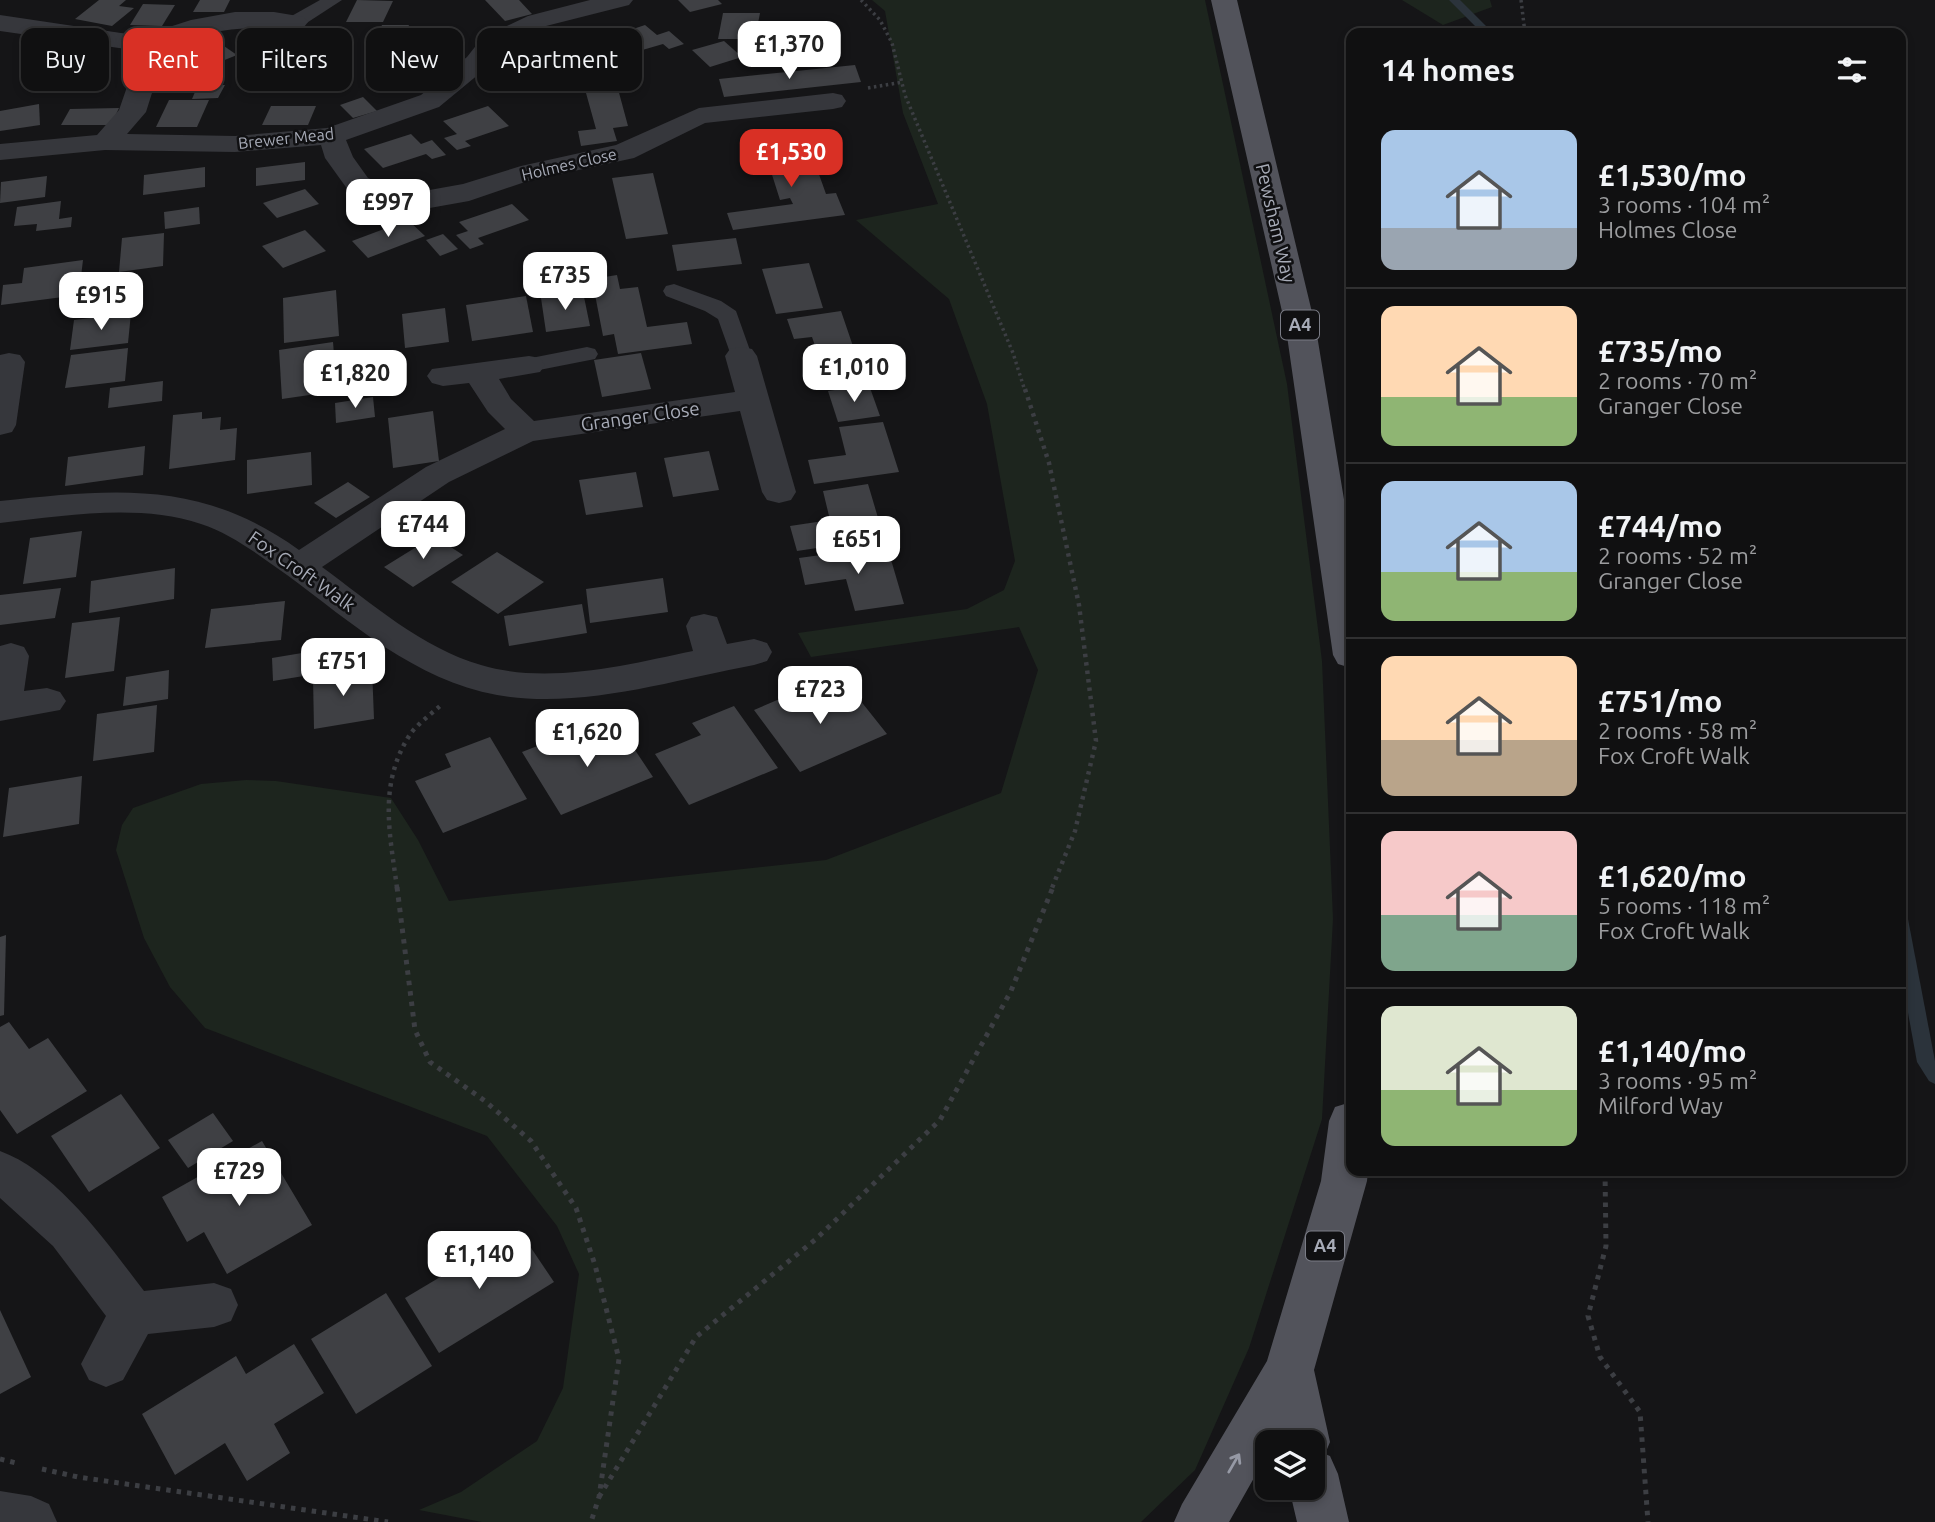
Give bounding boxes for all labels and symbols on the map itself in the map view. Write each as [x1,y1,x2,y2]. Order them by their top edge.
pin: £1,370 [732,22,846,81]
street label: Brewer Mead [237,124,335,152]
pin: £1,530 [734,130,848,189]
street label: Holmes Close [520,144,618,184]
street label: Pewsham Way [1252,161,1300,285]
pin: £997 [347,180,429,239]
pin: £735 [524,252,606,312]
pin: £915 [60,272,142,332]
road number: A4 [1281,310,1319,340]
pin: £1,010 [797,344,911,404]
pin: £1,820 [298,350,412,410]
street label: Granger Close [579,397,701,435]
pin: £744 [382,502,464,561]
pin: £651 [817,516,899,576]
street label: Fox Croft Walk [244,526,360,616]
pin: £751 [302,638,384,698]
pin: £723 [779,666,861,726]
pin: £1,620 [530,710,644,769]
pin: £729 [198,1148,280,1208]
pin: £1,140 [422,1232,536,1291]
road number: A4 [1306,1232,1344,1260]
one-way arrow [1227,1454,1241,1474]

